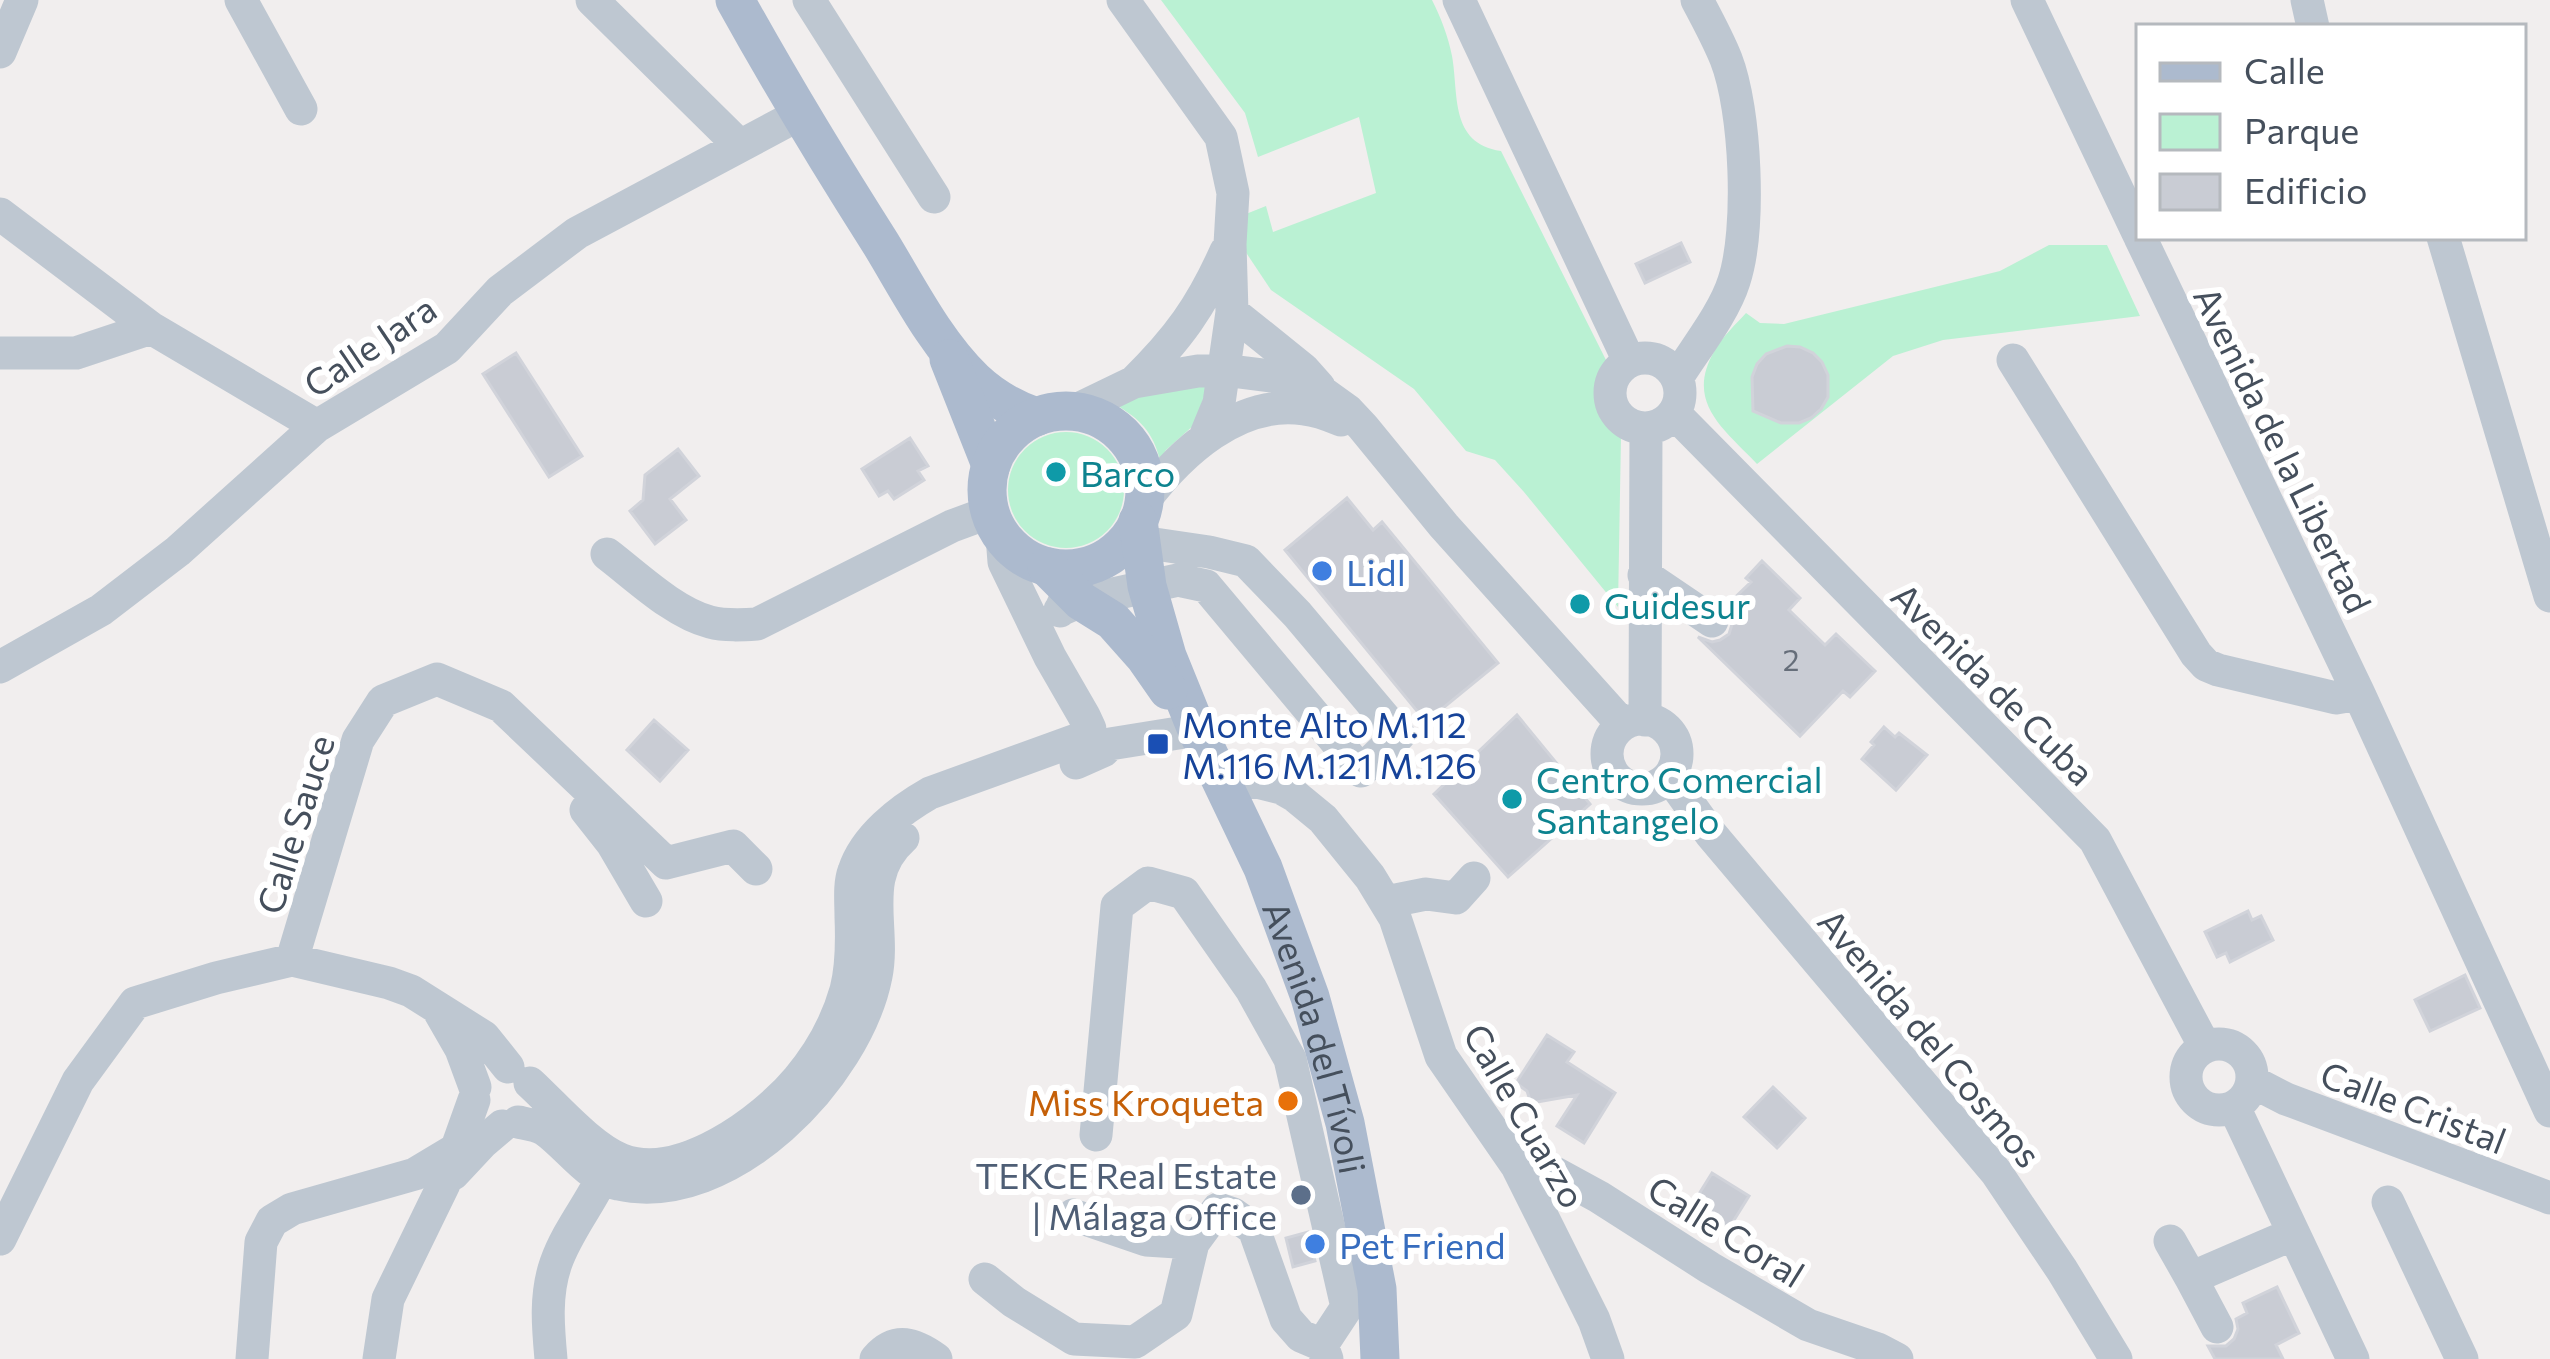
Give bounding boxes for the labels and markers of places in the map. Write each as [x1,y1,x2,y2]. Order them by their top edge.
place label: Barco [1080,450,1175,494]
marker: Barco [1043,459,1069,485]
place label: Lidl [1346,549,1406,593]
marker: Lidl [1309,558,1335,584]
place label: Guidesur [1604,582,1750,626]
marker: Guidesur [1567,591,1593,617]
place label: Monte Alto M.112 M.116 M.121 M.126 [1182,701,1477,786]
marker: Monte Alto M.112 M.116 M.121 M.126 [1145,731,1171,757]
place label: Centro Comercial Santangelo [1536,756,1823,841]
marker: Centro Comercial Santangelo [1499,786,1525,812]
place label: Miss Kroqueta [1028,1079,1264,1123]
marker: Miss Kroqueta [1275,1088,1301,1114]
place label: TEKCE Real Estate | Málaga Office [975,1152,1277,1237]
marker: TEKCE Real Estate | Málaga Office [1288,1182,1314,1208]
place label: Pet Friend [1339,1222,1506,1266]
marker: Pet Friend [1302,1231,1328,1257]

